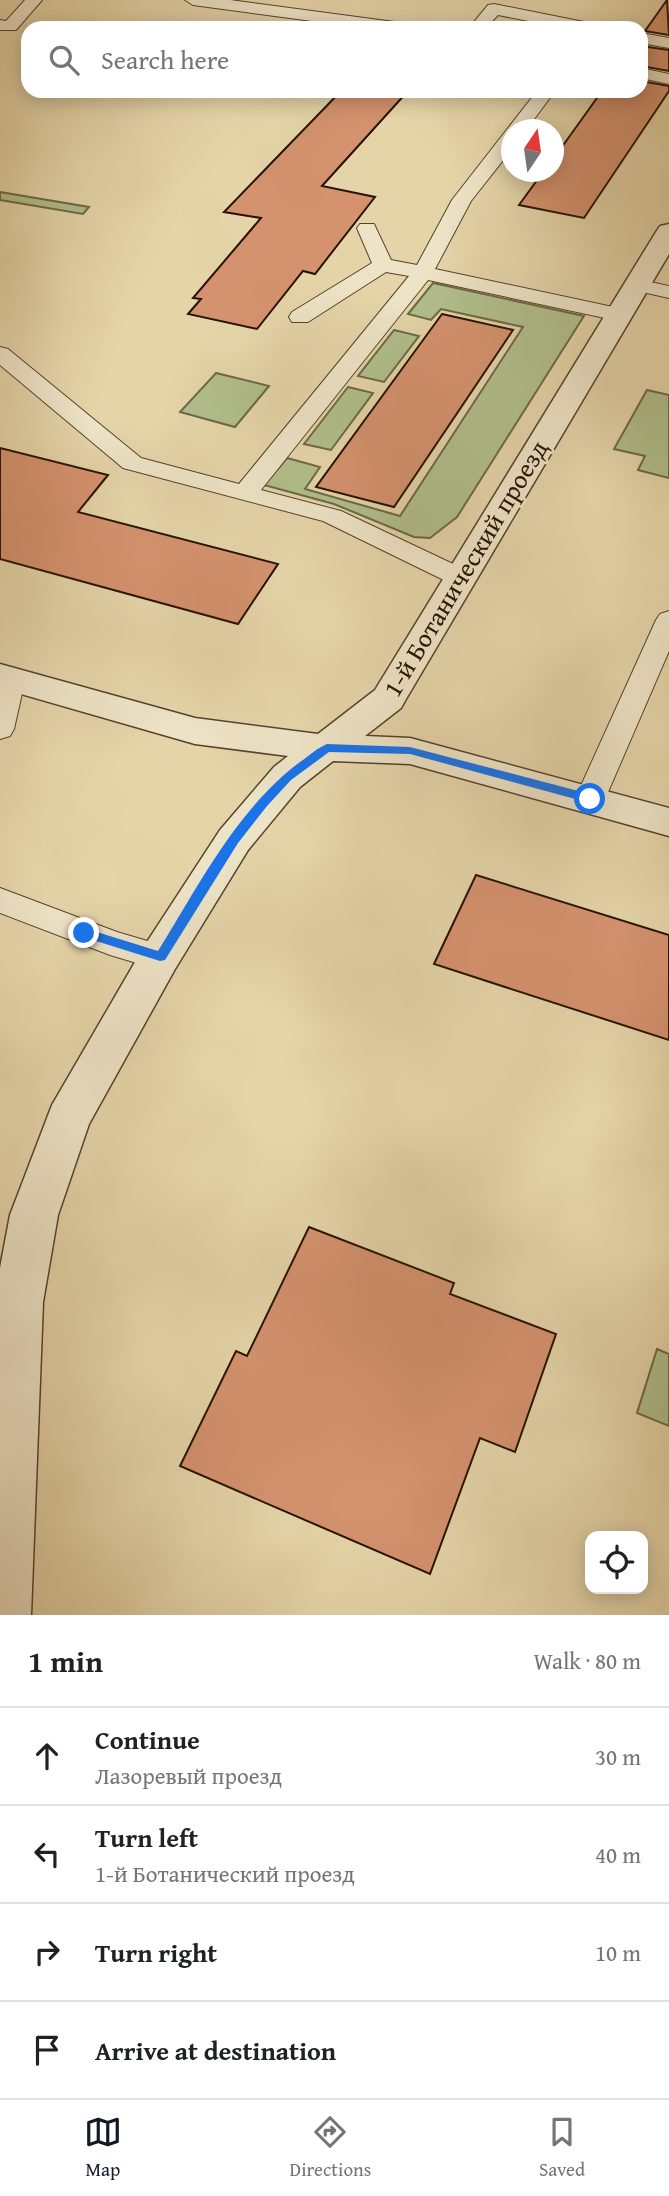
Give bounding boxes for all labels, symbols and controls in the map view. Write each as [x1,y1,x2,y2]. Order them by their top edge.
search box [21,21,648,98]
text: Search here [101,40,229,79]
icon: search [45,41,83,79]
north arrow [501,119,564,182]
street label: 1-й Ботанический проезд [373,432,557,704]
route start [574,783,605,814]
route end [68,917,99,948]
map controls [585,1531,648,1594]
button: locate [585,1531,648,1594]
text: 1 min [28,1639,103,1683]
text: Walk · 80 m [533,1644,641,1677]
text: Continue [95,1720,200,1759]
icon: ahead [28,1737,66,1775]
text: 30 m [595,1740,641,1773]
text: Лазоревый проезд [95,1759,282,1792]
text: Turn left [95,1818,198,1857]
icon: left [28,1835,66,1873]
text: 40 m [595,1838,641,1871]
text: 1-й Ботанический проезд [95,1857,355,1890]
icon: right [28,1933,66,1971]
text: Turn right [95,1933,217,1972]
text: 10 m [595,1936,641,1969]
icon: arrive [28,2031,66,2069]
text: Arrive at destination [95,2031,336,2070]
tab: Map [84,2113,122,2183]
tab: Directions [290,2113,371,2183]
tab: Saved [539,2113,585,2183]

